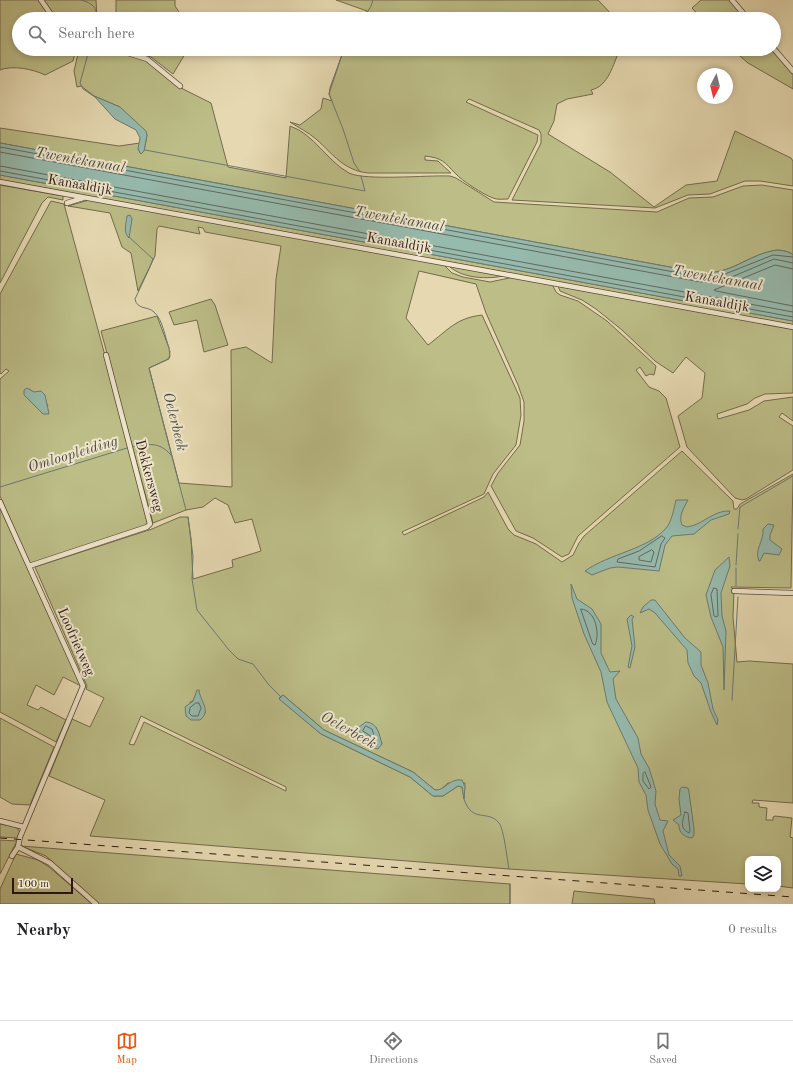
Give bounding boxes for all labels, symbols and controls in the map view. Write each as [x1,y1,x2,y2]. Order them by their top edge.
search box [12,12,781,56]
icon: search [26,23,48,45]
text: Search here [58,27,135,42]
north arrow [697,68,733,104]
water label: Twentekanaal [34,146,127,176]
street label: Kanaaldijk [47,172,113,198]
water label: Twentekanaal [353,205,446,235]
street label: Kanaaldijk [366,230,432,256]
water label: Twentekanaal [671,264,764,294]
street label: Kanaaldijk [684,289,750,315]
water label: Oelerbeek [159,391,189,453]
water label: Omloopleiding [26,434,120,476]
street label: Dekkersweg [133,438,165,514]
street label: Loofrietweg [55,606,97,679]
water label: Oelerbeek [318,710,378,752]
map controls [745,856,781,892]
button: layers [745,856,781,892]
scale bar [12,876,73,895]
text: 100 m [18,879,49,890]
text: Nearby [16,922,71,939]
text: 0 results [728,923,777,936]
tab: Map [116,1030,138,1068]
tab: Directions [369,1030,418,1068]
tab: Saved [649,1030,677,1068]

